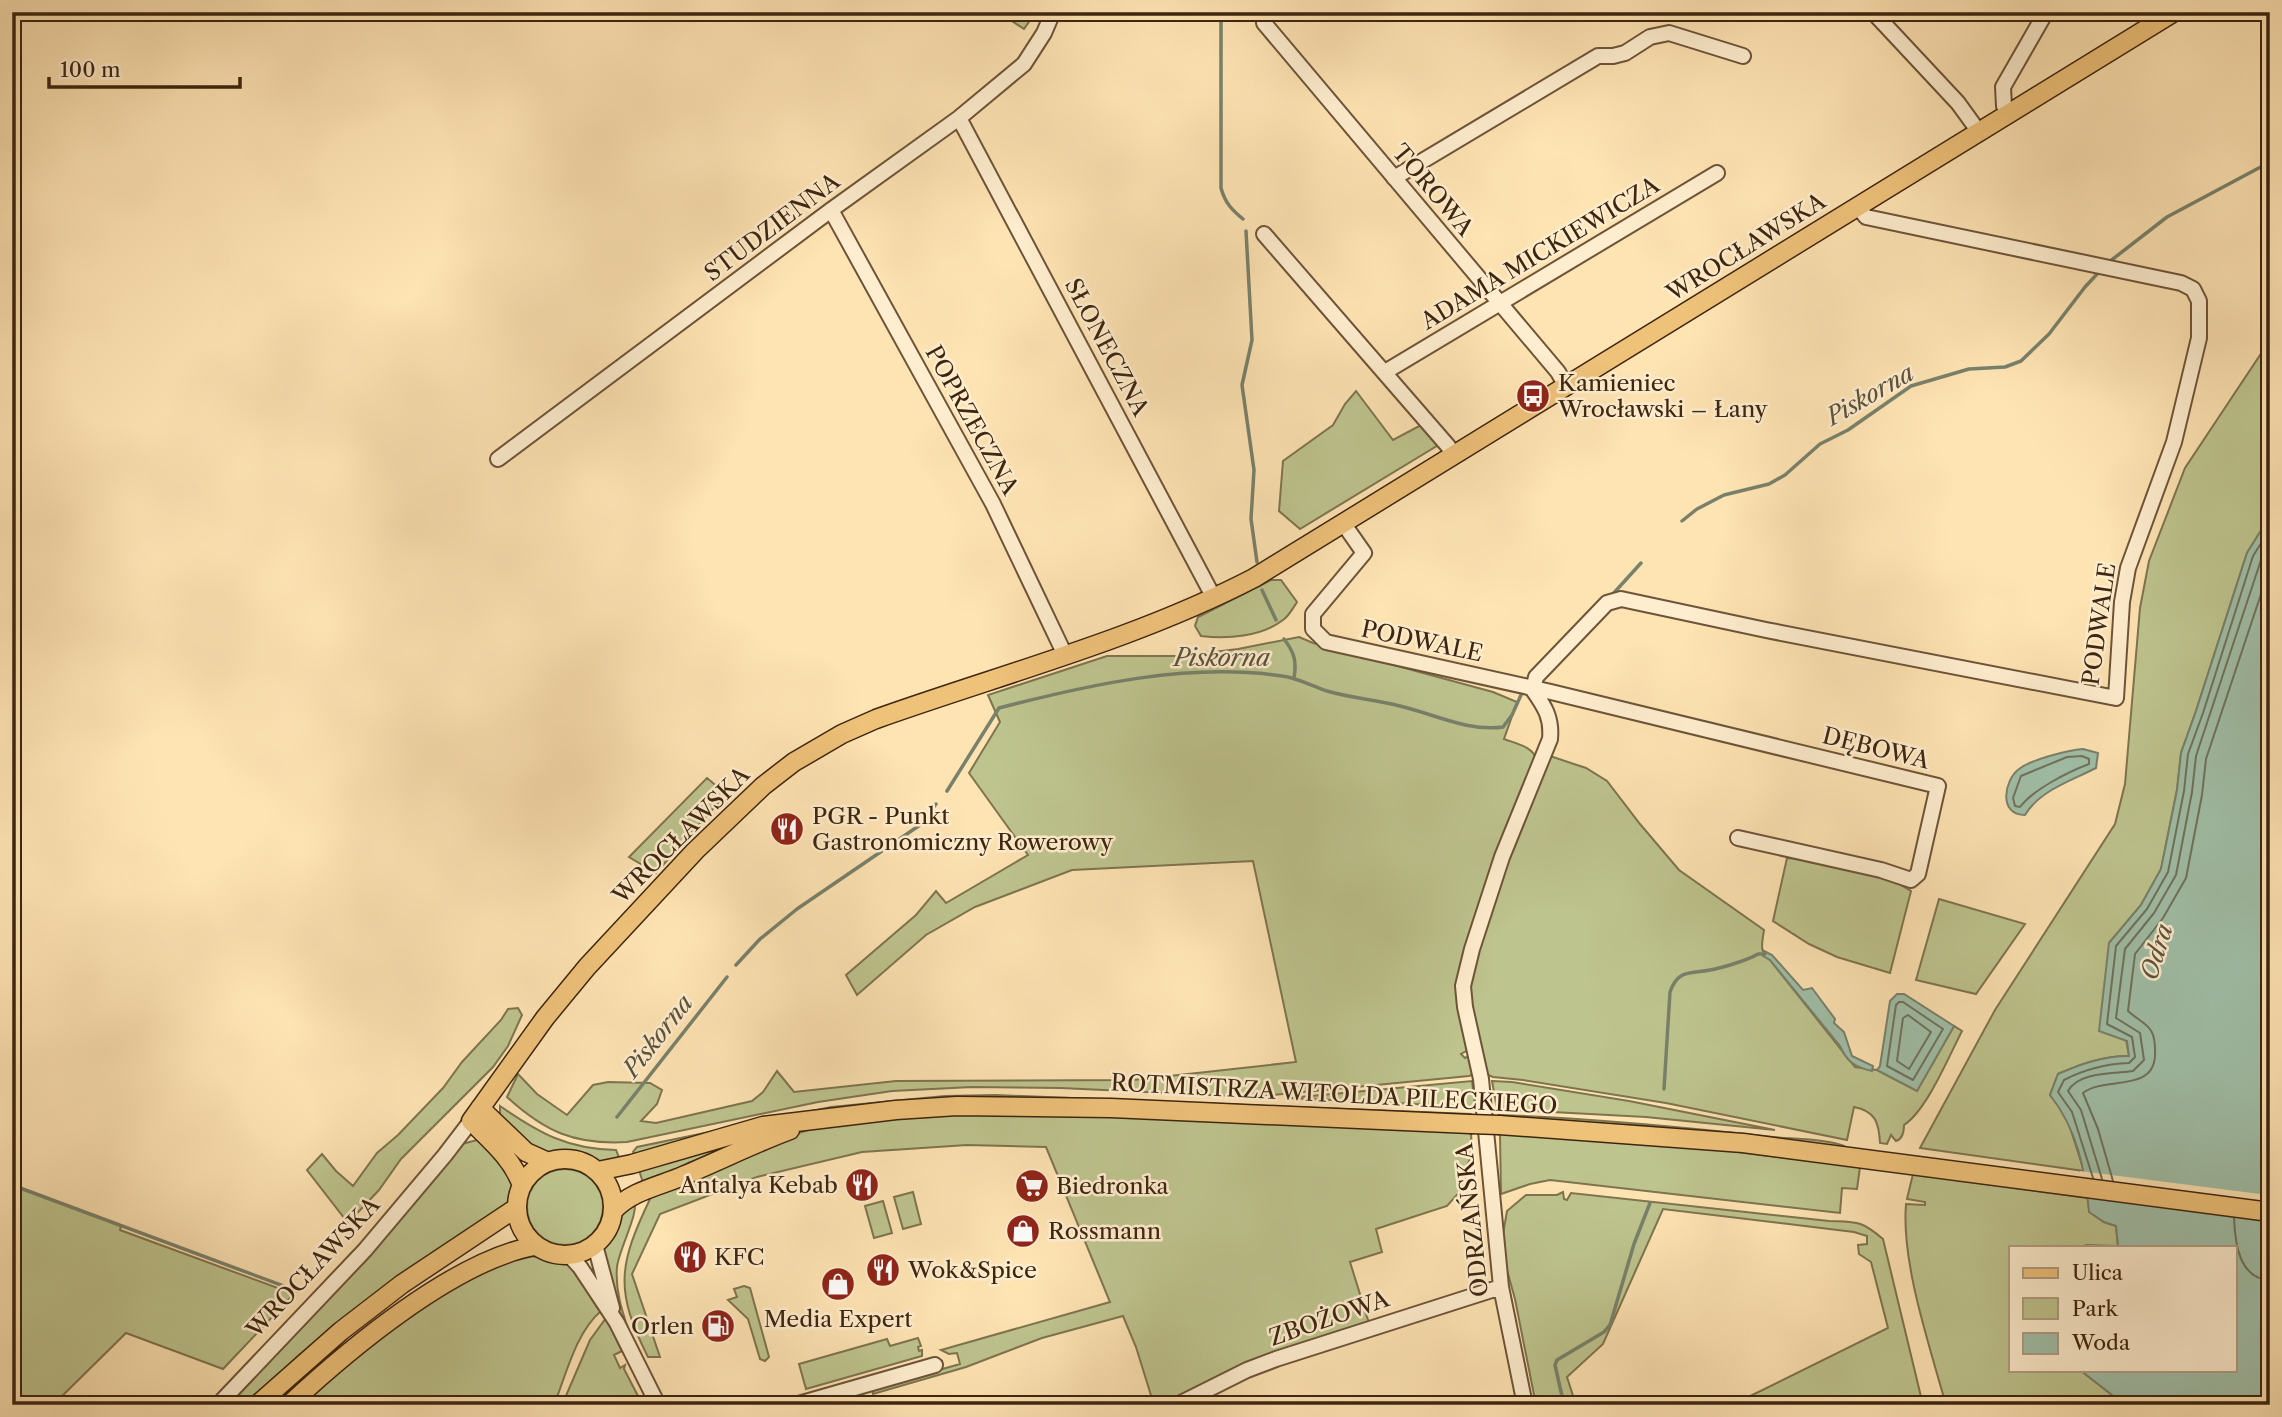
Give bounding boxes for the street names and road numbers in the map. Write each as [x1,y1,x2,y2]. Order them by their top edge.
street label: TOROWA [1386,138,1480,242]
street label: STUDZIENNA [699,166,846,287]
street label: ADAMA MICKIEWICZA [1415,170,1665,336]
street label: WROCŁAWSKA [1660,186,1832,308]
street label: SŁONECZNA [1059,273,1155,421]
street label: POPRZECZNA [919,340,1025,500]
street label: PODWALE [2077,561,2121,687]
street label: PODWALE [1359,614,1485,668]
street label: DĘBOWA [1820,721,1933,775]
street label: WROCŁAWSKA [606,760,756,910]
street label: ROTMISTRZA WITOLDA PILECKIEGO [1110,1068,1558,1120]
street label: ODRZAŃSKA [1450,1141,1494,1298]
street label: WROCŁAWSKA [240,1190,386,1344]
street label: ZBOŻOWA [1265,1284,1394,1352]

